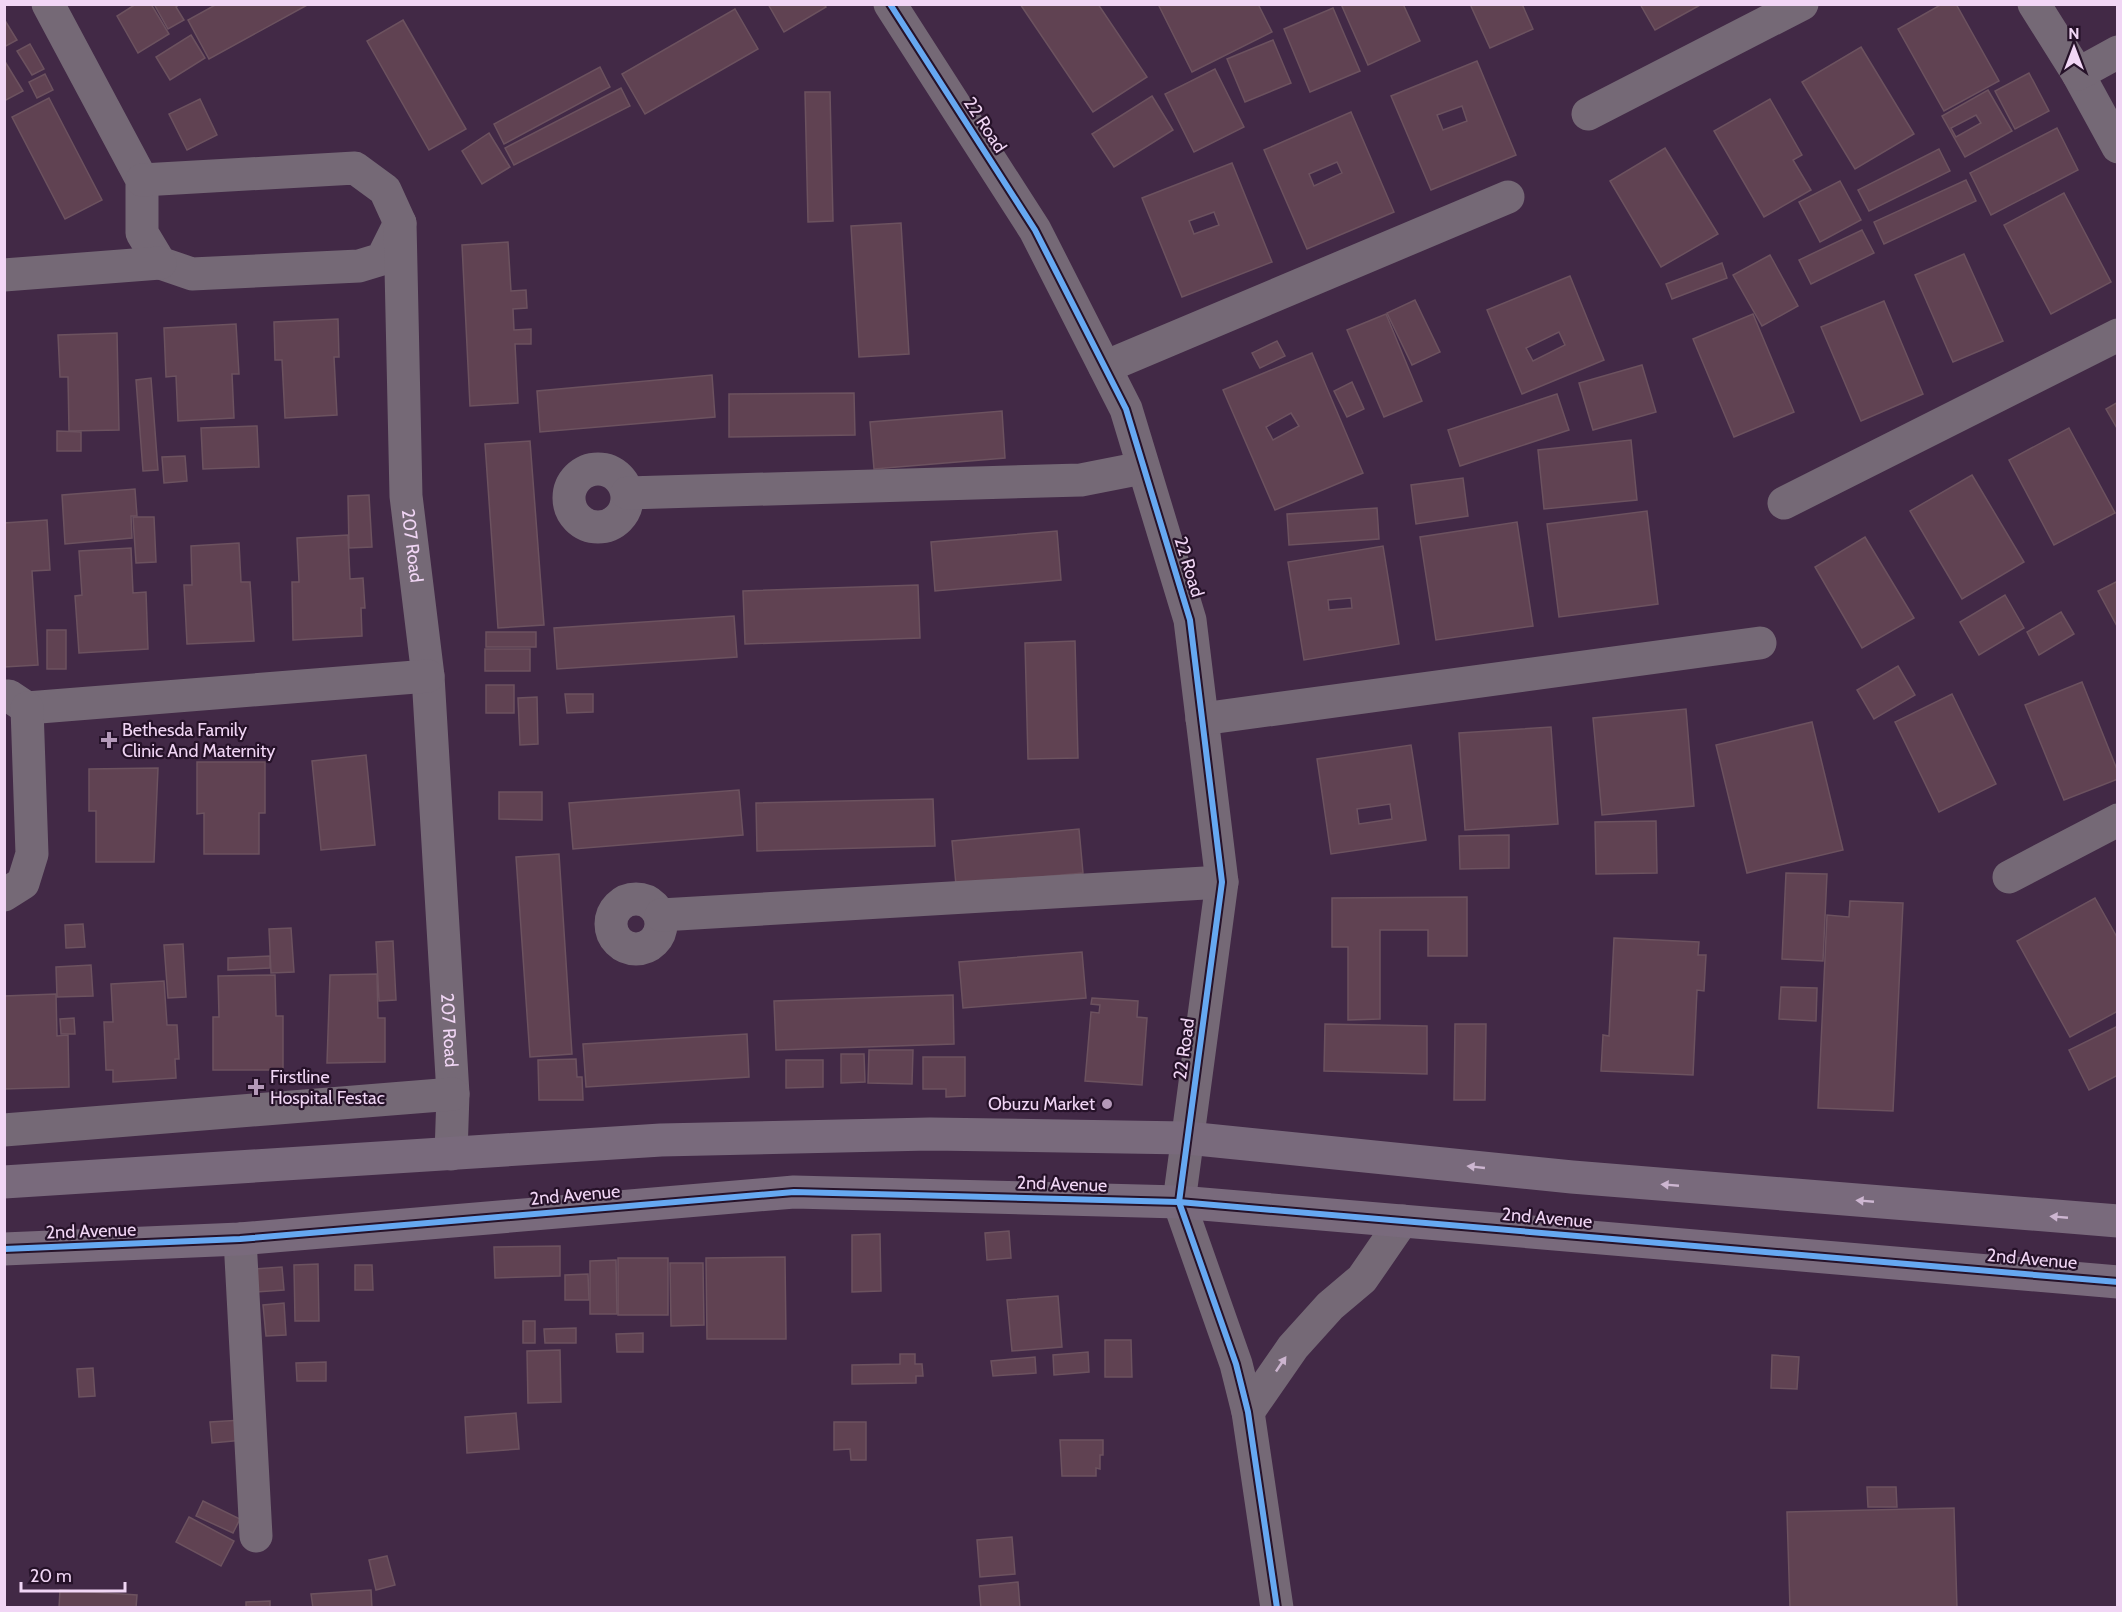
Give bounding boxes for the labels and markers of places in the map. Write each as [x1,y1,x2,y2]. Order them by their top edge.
place label: Bethesda Family Clinic And Maternity [122,719,275,762]
marker: Bethesda Family Clinic And Maternity [100,731,118,749]
place label: Firstline Hospital Festac [270,1066,385,1109]
marker: Firstline Hospital Festac [247,1078,265,1096]
place label: Obuzu Market [988,1093,1095,1115]
marker: Obuzu Market [1100,1097,1114,1111]

